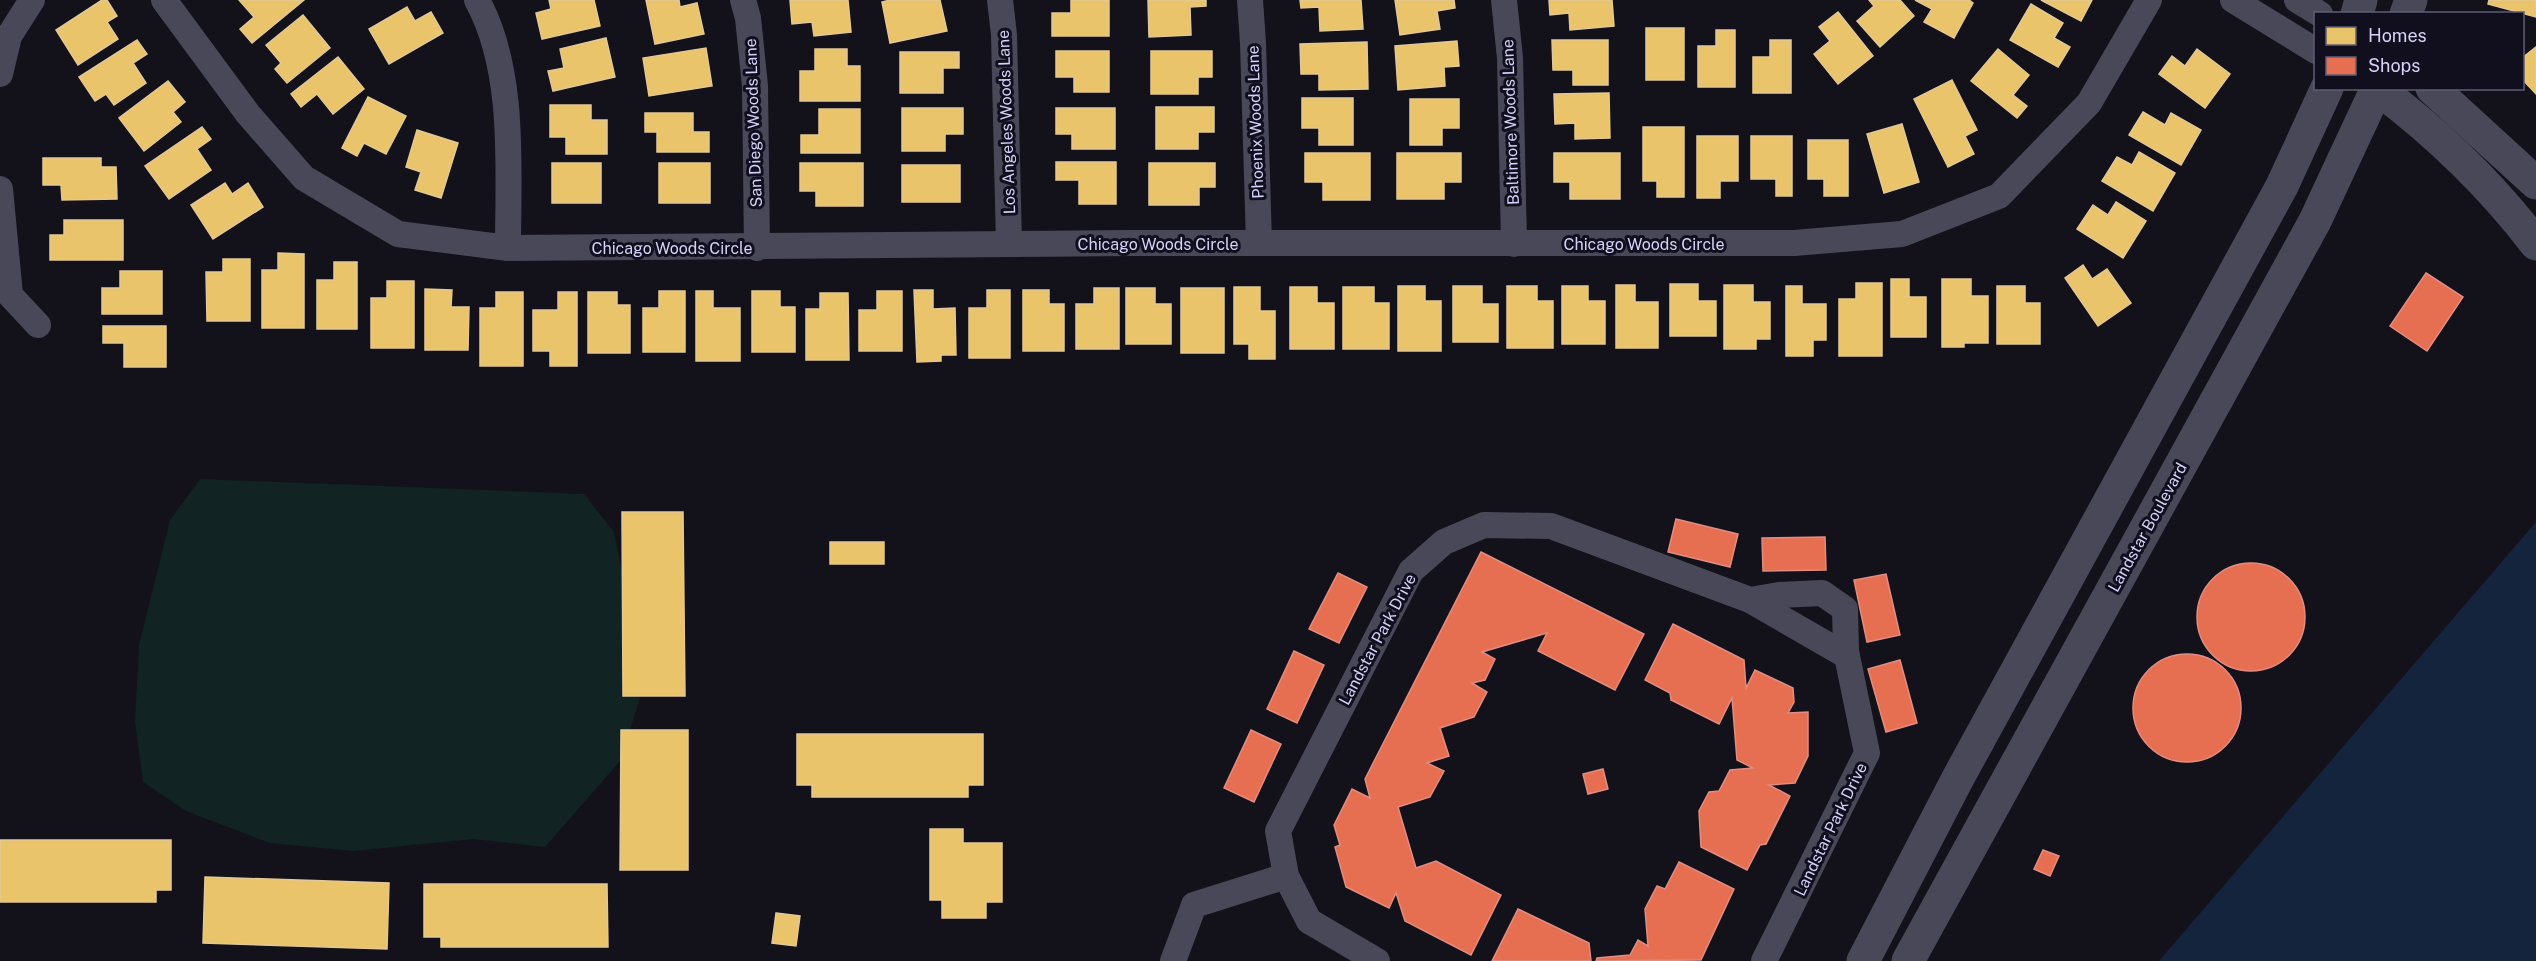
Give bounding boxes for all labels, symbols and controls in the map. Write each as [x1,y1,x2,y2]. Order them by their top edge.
legend [2314,12,2524,90]
text: Homes [2368,25,2427,46]
street label: Los Angeles Woods Lane [994,29,1019,214]
street label: San Diego Woods Lane [741,38,766,208]
street label: Baltimore Woods Lane [1498,39,1523,205]
street label: Phoenix Woods Lane [1243,45,1268,199]
text: Shops [2368,55,2420,76]
street label: Chicago Woods Circle [1077,235,1239,254]
street label: Chicago Woods Circle [1563,235,1725,254]
street label: Chicago Woods Circle [591,239,753,258]
street label: Landstar Boulevard [2104,459,2191,595]
street label: Landstar Park Drive [1335,570,1420,708]
street label: Landstar Park Drive [1790,759,1871,899]

